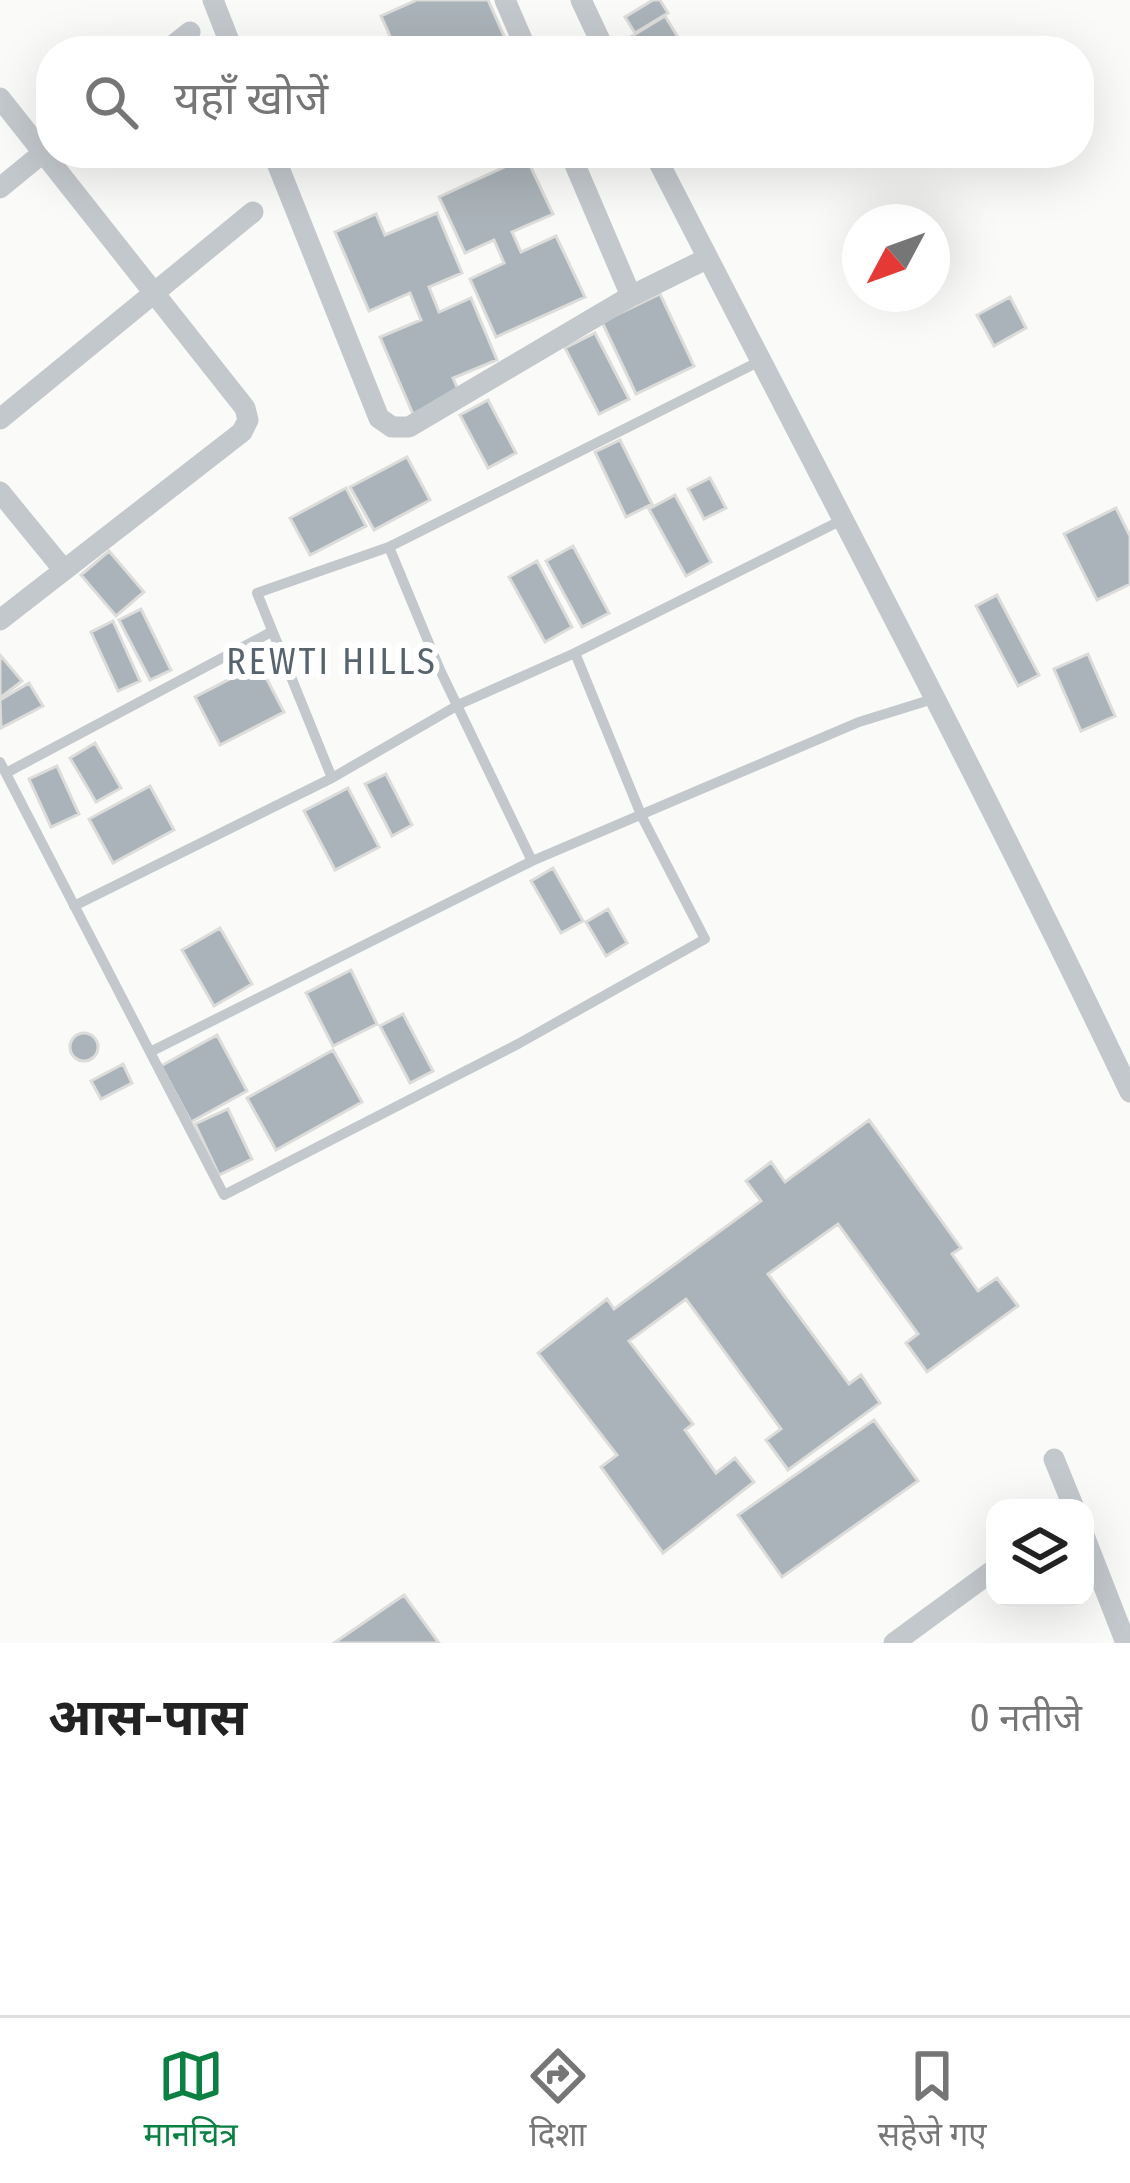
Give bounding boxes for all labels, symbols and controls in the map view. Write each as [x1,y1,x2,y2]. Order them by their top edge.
search box [36,36,1094,168]
icon: search [78,69,144,135]
text: यहाँ खोजें [174,72,328,126]
north arrow [842,204,950,312]
district label: REWTI HILLS [226,640,438,684]
map controls [986,1499,1094,1607]
button: layers [986,1499,1094,1607]
text: आस-पास [48,1687,247,1749]
text: 0 नतीजे [970,1695,1082,1741]
tab: मानचित्र [143,2043,238,2159]
tab: दिशा [525,2043,591,2159]
tab: सहेजे गए [878,2043,987,2159]

